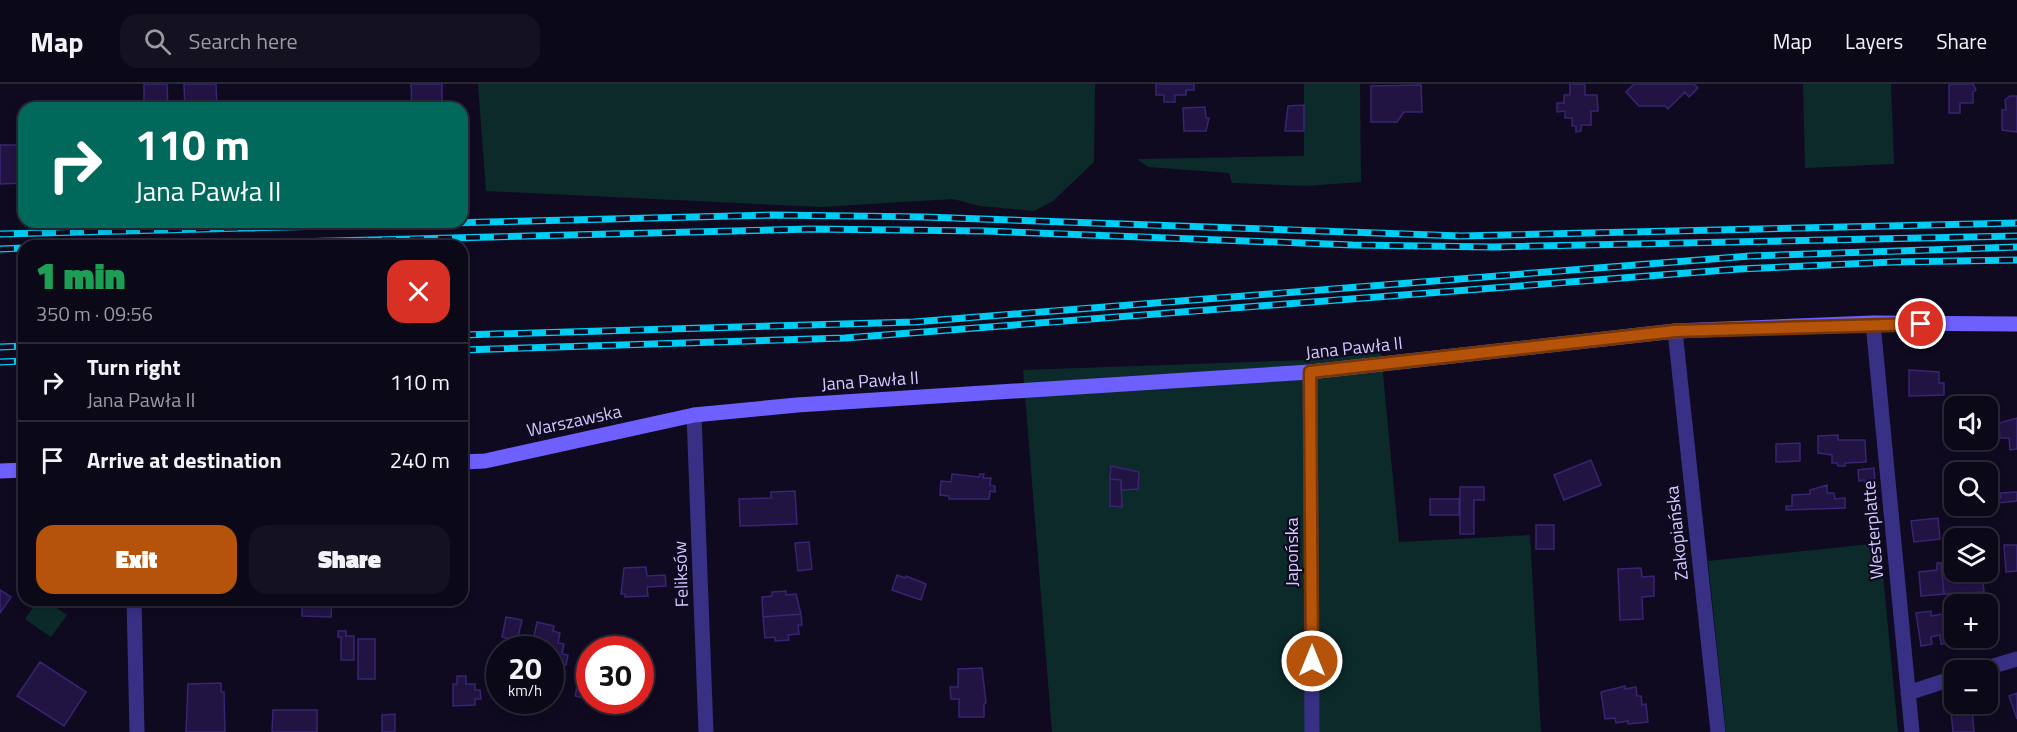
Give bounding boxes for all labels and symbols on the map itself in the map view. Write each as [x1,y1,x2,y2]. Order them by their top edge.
pin [1895,298,1946,349]
street label: Jana Pawła II [1304,329,1404,366]
street label: Jana Pawła II [820,364,920,397]
street label: Warszawska [524,397,624,444]
street label: Westerplatte [1855,480,1890,581]
street label: Zakopiańska [1658,485,1695,582]
street label: Japońska [1278,518,1305,586]
street label: Feliksów [666,540,695,608]
position arrow [1280,629,1344,693]
speed limit sign: 30 [576,636,654,714]

